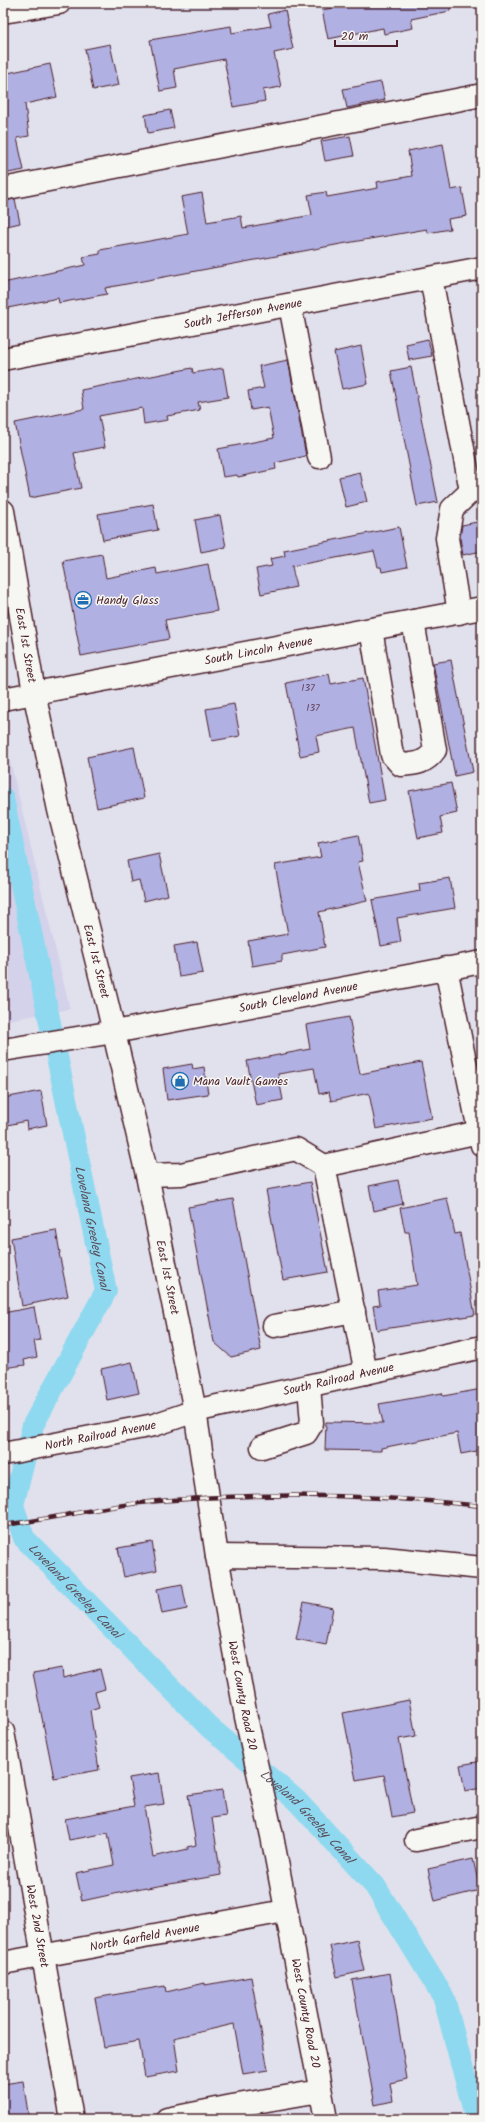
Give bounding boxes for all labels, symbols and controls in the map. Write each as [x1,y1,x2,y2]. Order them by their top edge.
scale bar [335,22,397,48]
text: 20 m [341,27,369,46]
street label: South Jefferson Avenue [182,293,304,334]
office icon: Handy Glass [73,590,93,610]
place label: Handy Glass [96,591,159,610]
street label: East 1st Street [10,606,41,685]
street label: South Lincoln Avenue [203,631,315,671]
house number: 137 [301,680,315,696]
house number: 137 [306,700,320,716]
street label: East 1st Street [78,922,115,1001]
street label: South Cleveland Avenue [237,977,360,1018]
shop icon: Mana Vault Games [170,1071,190,1091]
place label: Mana Vault Games [193,1072,288,1091]
water label: Loveland Greeley Canal [68,1164,115,1295]
street label: East 1st Street [150,1238,184,1317]
street label: South Railroad Avenue [281,1358,396,1401]
street label: North Railroad Avenue [43,1416,158,1456]
water label: Loveland Greeley Canal [22,1539,128,1646]
street label: West County Road 20 [222,1639,262,1752]
water label: Loveland Greeley Canal [255,1765,361,1871]
street label: West 2nd Street [20,1883,54,1969]
street label: North Garfield Avenue [88,1918,202,1957]
street label: West County Road 20 [286,1957,325,2070]

